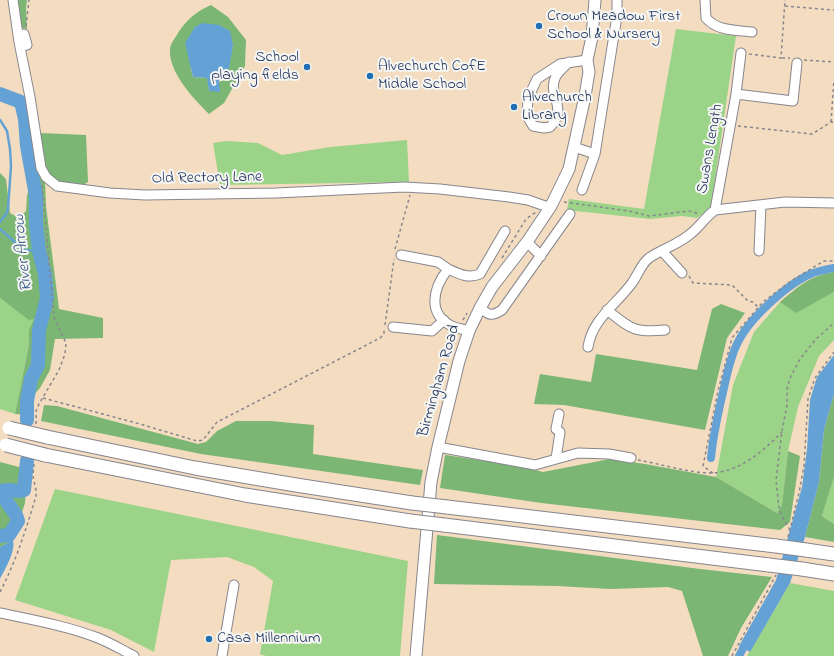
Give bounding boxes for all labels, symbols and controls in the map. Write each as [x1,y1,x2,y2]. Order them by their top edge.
place label: Crown Meadow First School & Nursery [547,7,681,45]
marker: Crown Meadow First School & Nursery [534,21,544,31]
place label: School playing fields [211,48,299,86]
place label: Alvechurch CofE Middle School [378,57,486,95]
marker: School playing fields [302,62,312,72]
marker: Alvechurch CofE Middle School [365,71,375,81]
place label: Alvechurch Library [522,88,592,126]
marker: Alvechurch Library [509,102,519,112]
street label: Swans Length [694,103,728,195]
street label: Old Rectory Lane [152,168,262,190]
water label: River Arrow [10,213,38,293]
street label: Birmingham Road [415,323,465,439]
place label: Casa Millennium [217,629,321,649]
marker: Casa Millennium [204,634,214,644]

